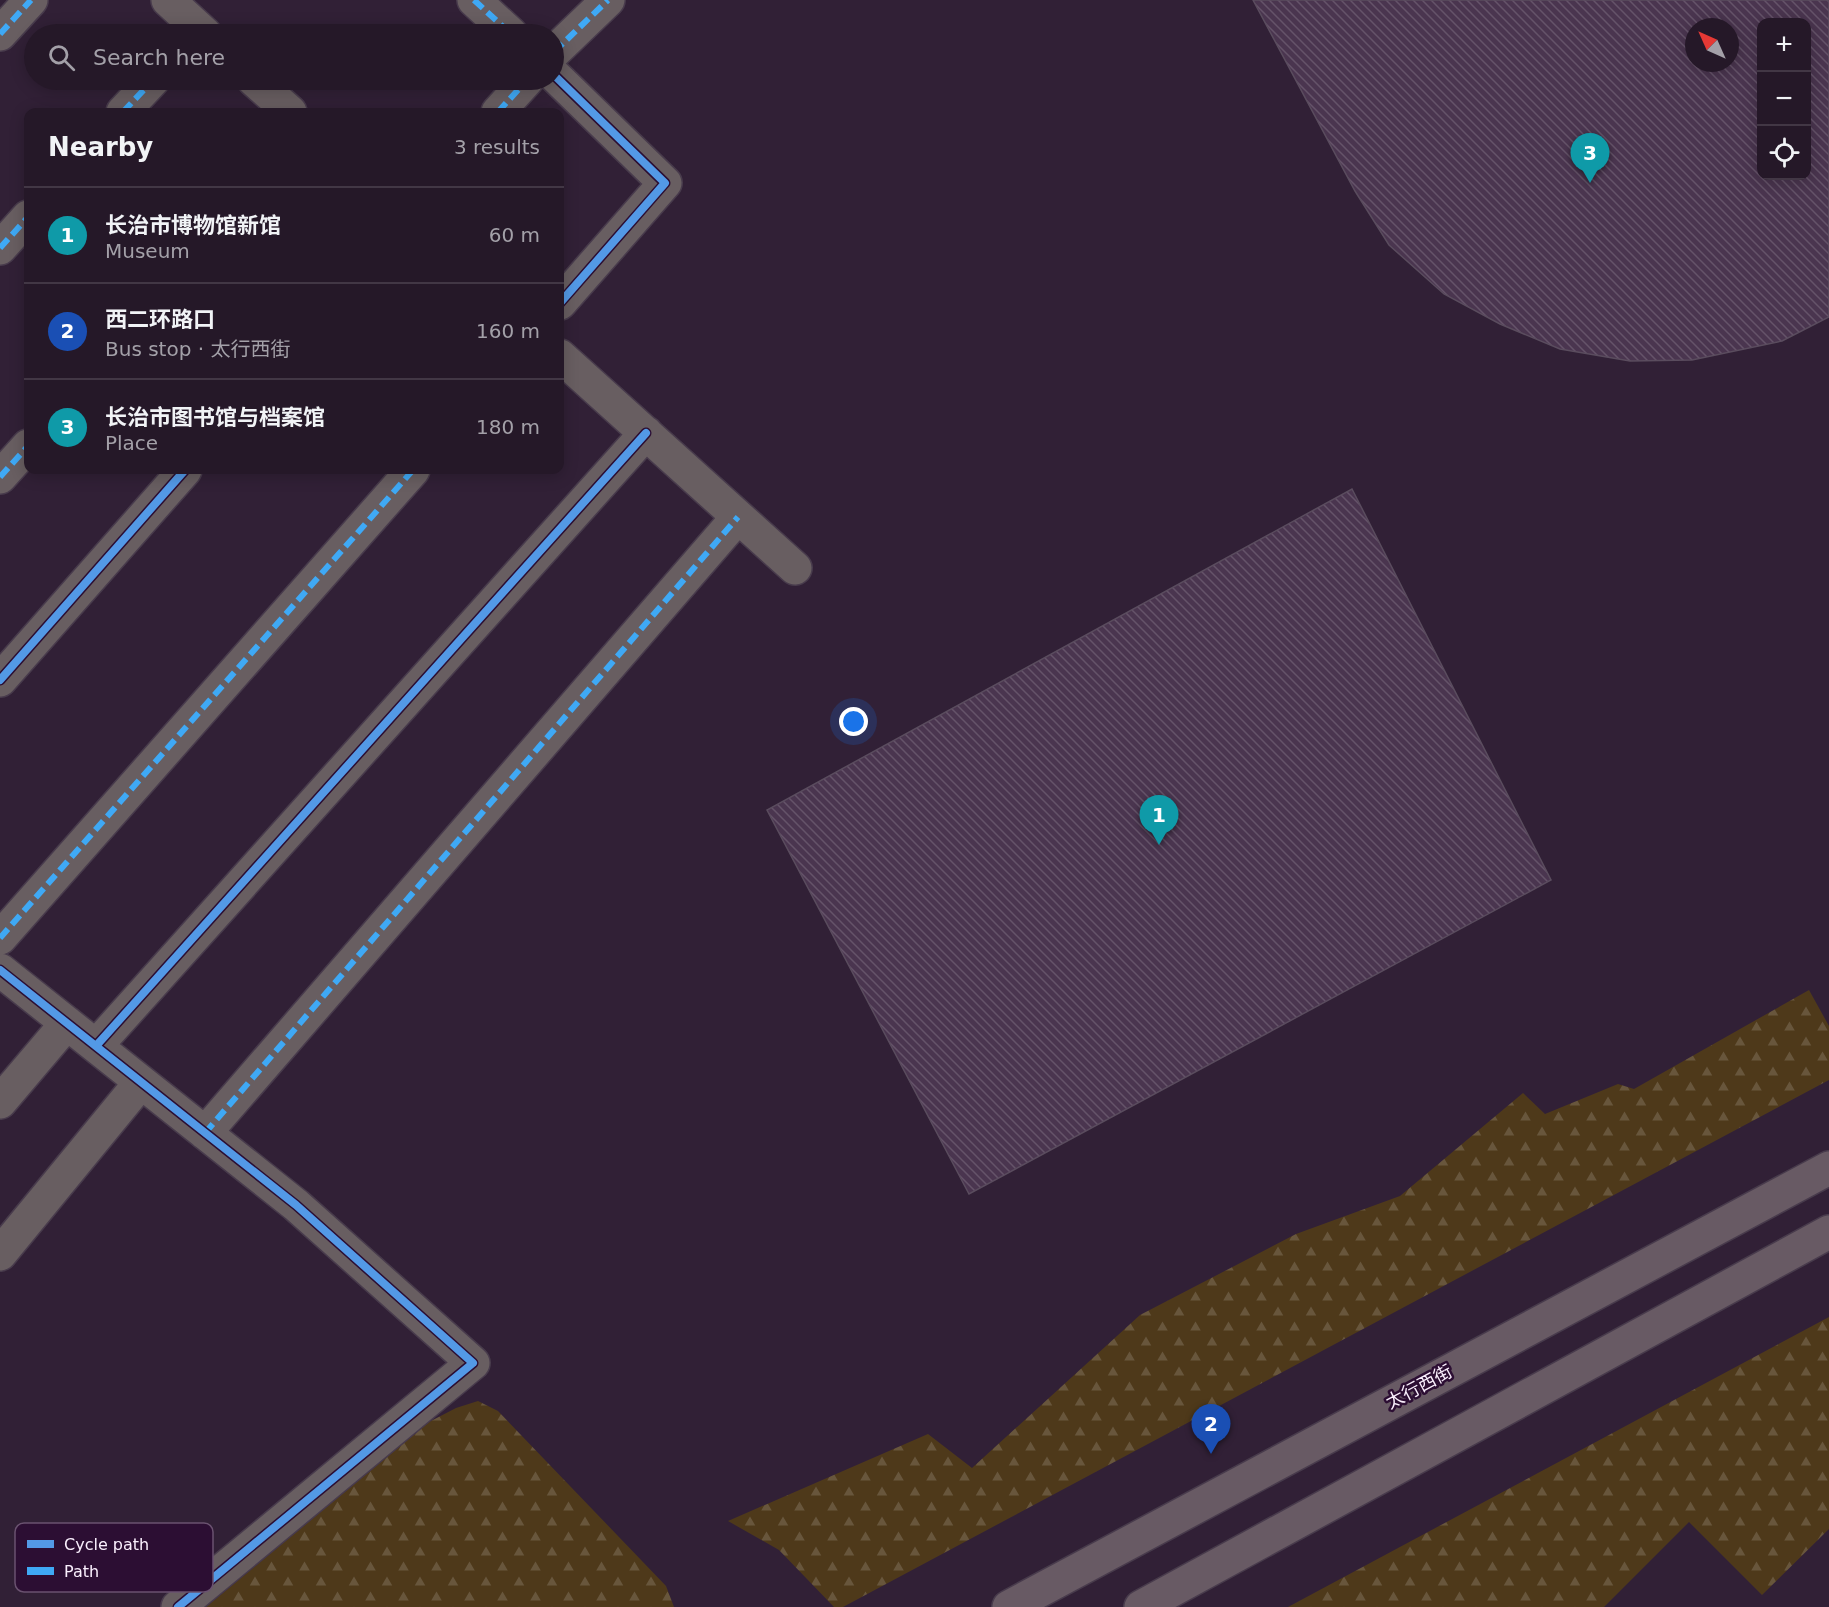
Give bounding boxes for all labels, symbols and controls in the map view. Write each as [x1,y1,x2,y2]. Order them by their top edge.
north arrow [1685,18,1739,72]
map controls [1757,18,1811,180]
button: + [1757,18,1811,72]
search box [24,24,564,90]
icon: search [45,41,78,74]
text: Search here [93,45,225,70]
button: − [1757,72,1811,126]
button: locate [1757,126,1811,180]
text: Nearby [48,132,153,162]
pin: 3 [1570,134,1610,183]
text: 3 results [454,135,540,159]
text: 长治市博物馆新馆 [105,213,281,238]
text: 1 [61,223,74,247]
text: 60 m [489,223,540,247]
text: Museum [105,239,190,263]
text: 西二环路口 [105,307,215,332]
text: 2 [61,319,74,343]
text: 160 m [476,319,540,343]
text: Bus stop · 太行西街 [105,337,290,361]
text: 长治市图书馆与档案馆 [105,405,325,430]
text: 3 [61,415,74,439]
text: 180 m [476,415,540,439]
text: Place [105,431,158,455]
your location [839,707,868,736]
pin: 1 [1140,796,1178,845]
street label: 太行西街 [1382,1360,1455,1413]
pin: 2 [1192,1404,1230,1454]
legend [15,1523,213,1592]
text: Cycle path [64,1535,149,1554]
text: Path [64,1562,99,1581]

